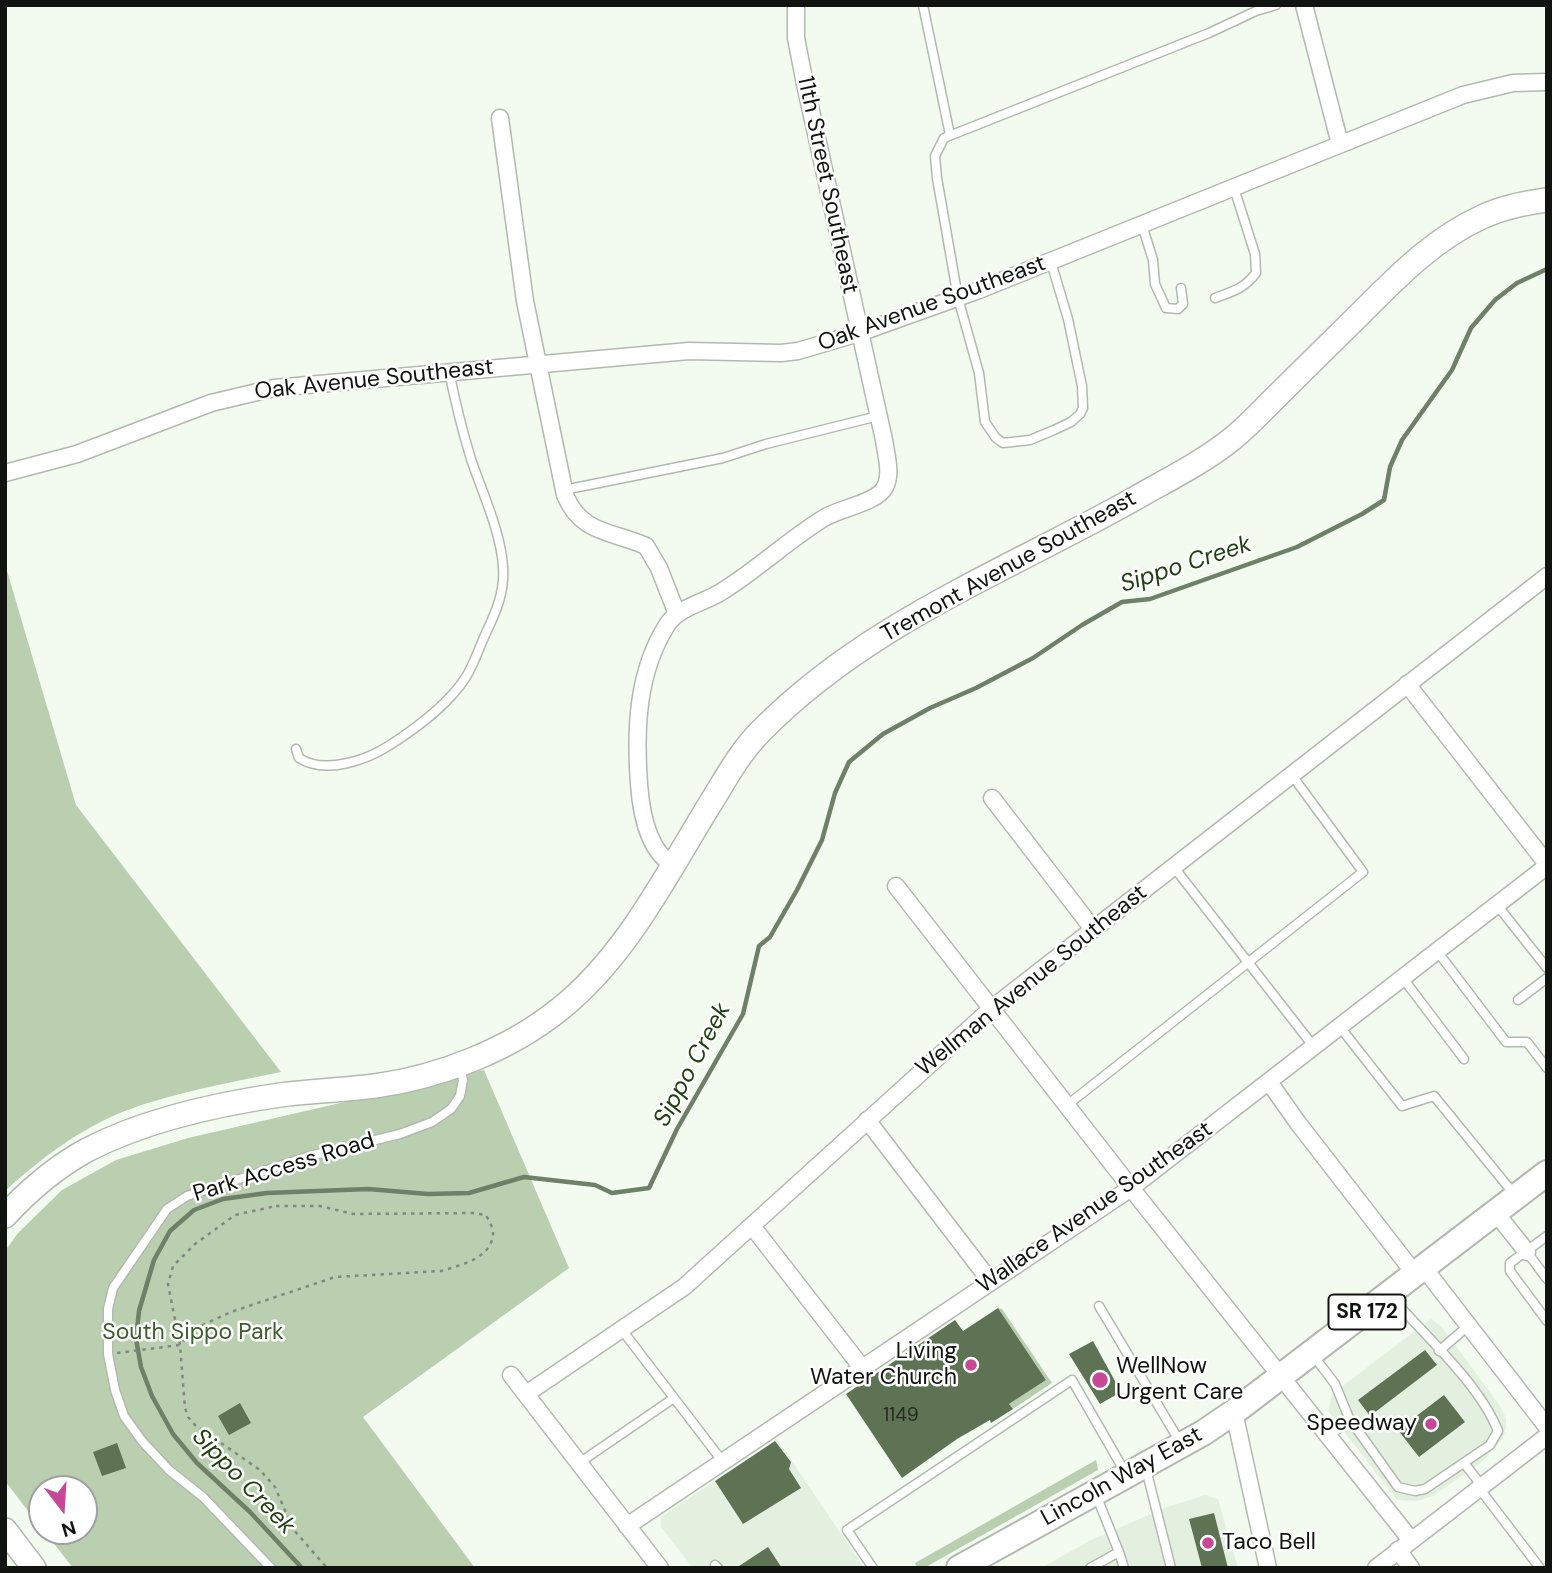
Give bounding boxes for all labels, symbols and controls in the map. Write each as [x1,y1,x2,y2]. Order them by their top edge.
street label: 11th Street Southeast [790,74,864,296]
street label: Oak Avenue Southeast [814,250,1050,358]
street label: Oak Avenue Southeast [253,354,495,406]
street label: Tremont Avenue Southeast [877,485,1141,649]
water label: Sippo Creek [1117,530,1255,600]
street label: Wellman Avenue Southeast [911,879,1153,1083]
water label: Sippo Creek [648,998,738,1132]
street label: Wallace Avenue Southeast [972,1116,1218,1300]
street label: Park Access Road [190,1127,378,1209]
road number: SR 172 [1328,1294,1406,1330]
park label: South Sippo Park [102,1319,284,1347]
place label: Living Water Church [810,1338,957,1392]
place label: WellNow Urgent Care [1116,1353,1243,1407]
marker: Living Water Church [963,1357,979,1373]
marker: WellNow Urgent Care [1090,1370,1110,1390]
house number: 1149 [883,1405,919,1427]
place label: Speedway [1307,1410,1417,1438]
marker: Speedway [1423,1416,1439,1432]
street label: Lincoln Way East [1037,1421,1207,1533]
water label: Sippo Creek [185,1423,301,1541]
north arrow [28,1475,98,1545]
text: N [58,1515,79,1543]
place label: Taco Bell [1222,1529,1316,1557]
marker: Taco Bell [1200,1535,1216,1551]

